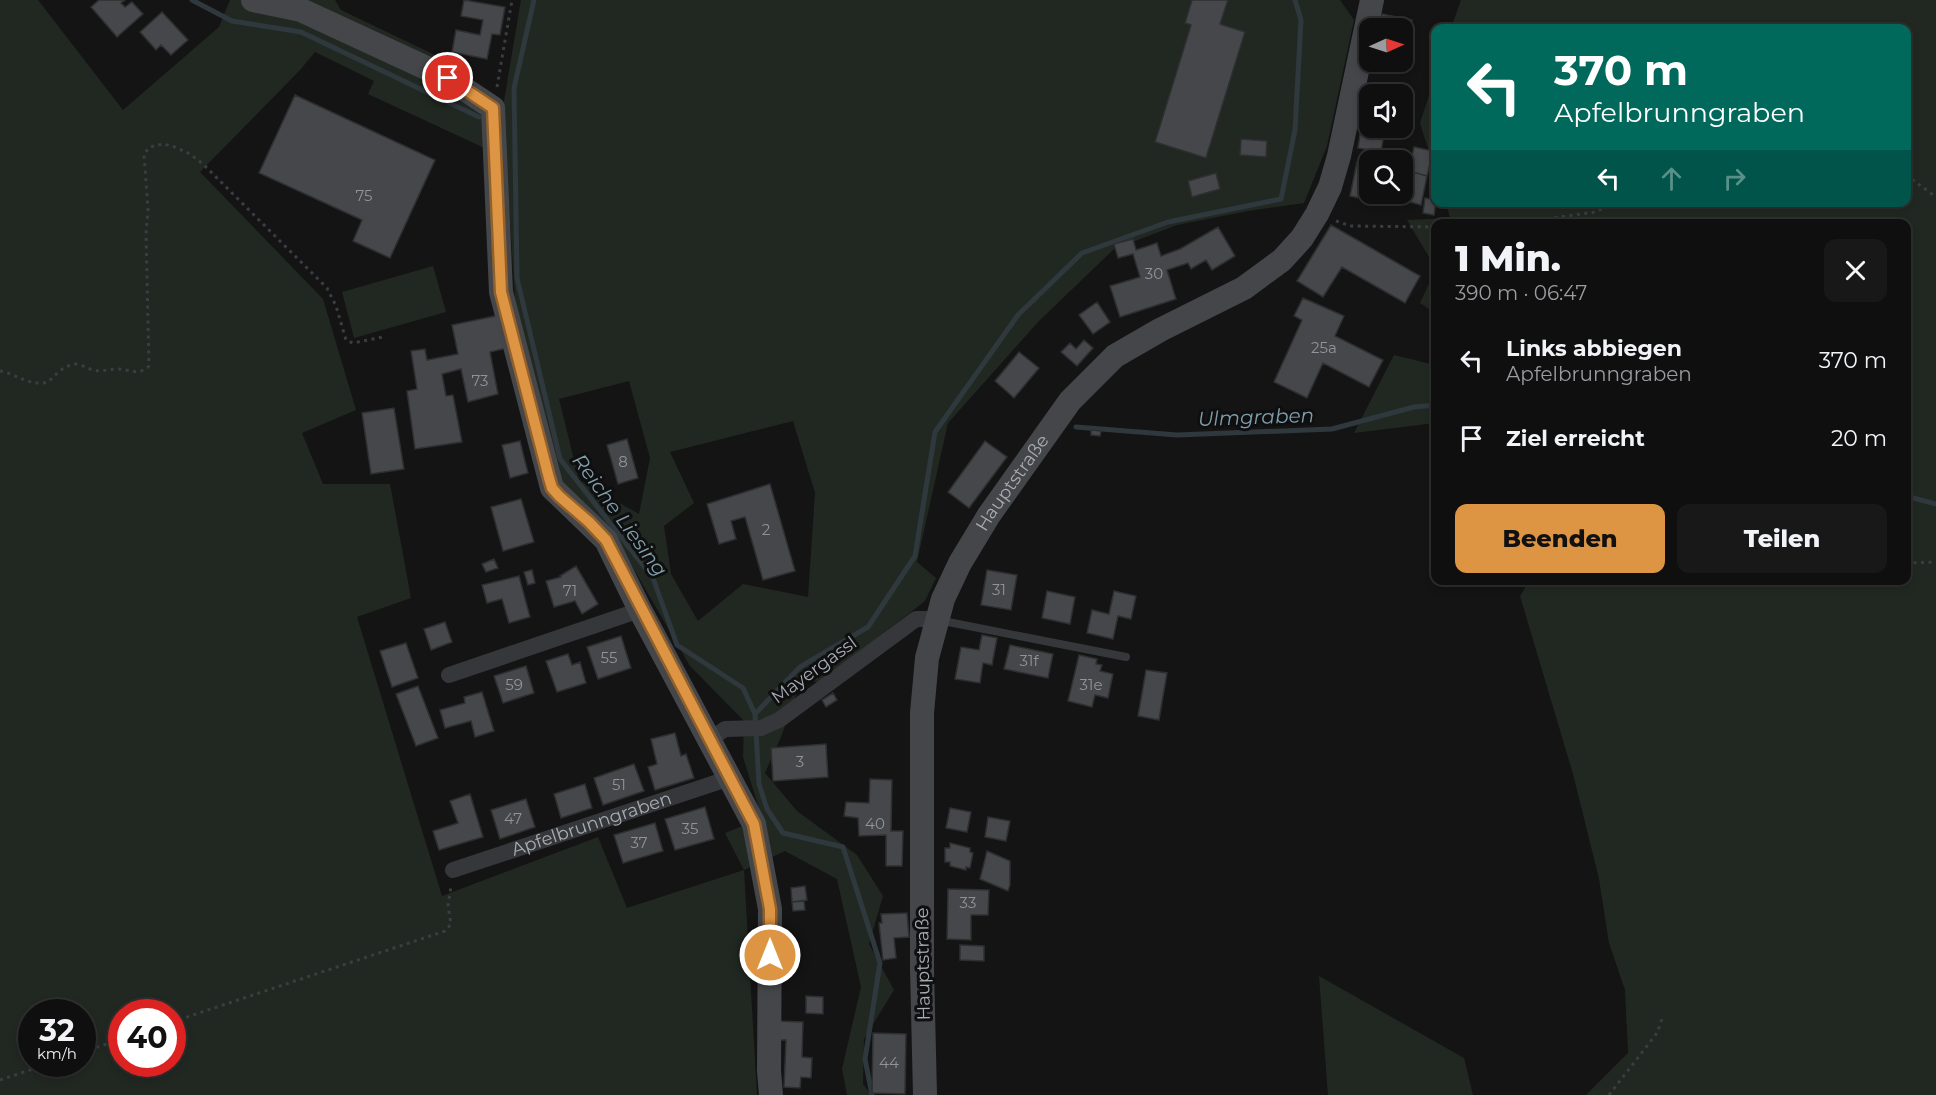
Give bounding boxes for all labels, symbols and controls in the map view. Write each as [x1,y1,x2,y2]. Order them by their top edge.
north arrow [1359,18,1413,72]
map controls [1359,18,1413,204]
text: 370 m [1554,44,1688,96]
icon: left [1455,48,1533,126]
pin [422,52,473,103]
icon: arrive [431,61,464,94]
button: sound [1359,84,1413,138]
text: Apfelbrunngraben [1554,96,1805,129]
button: search [1359,150,1413,204]
icon: left [1592,162,1625,195]
icon: ahead [1655,162,1688,195]
icon: right [1718,162,1751,195]
house number: 75 [355,186,373,205]
text: 1 Min. [1455,236,1561,280]
button: close [1824,239,1887,302]
house number: 30 [1145,264,1163,283]
text: 390 m · 06:47 [1455,281,1587,305]
text: Links abbiegen [1506,335,1682,362]
house number: 25a [1311,338,1337,357]
icon: left [1455,344,1488,377]
text: 370 m [1819,347,1887,374]
text: Apfelbrunngraben [1506,362,1692,386]
house number: 73 [471,371,489,390]
water label: Ulmgraben [1198,403,1314,431]
icon: arrive [1455,422,1488,455]
text: Ziel erreicht [1506,425,1645,452]
text: 20 m [1831,425,1887,452]
street label: Hauptstraße [971,430,1054,535]
water label: Reiche Liesing [568,449,672,581]
house number: 8 [618,452,628,471]
button: Beenden [1455,504,1665,573]
button: Teilen [1677,504,1887,573]
house number: 2 [762,520,770,539]
house number: 31 [992,580,1006,599]
house number: 71 [563,581,577,600]
street label: Mayergassl [767,632,861,708]
house number: 55 [601,648,617,667]
house number: 31f [1020,651,1039,670]
house number: 59 [505,675,523,694]
house number: 31e [1080,675,1102,694]
house number: 3 [796,752,804,771]
house number: 51 [612,775,626,794]
street label: Apfelbrunngraben [509,787,674,861]
house number: 47 [504,809,522,828]
house number: 40 [865,814,885,833]
house number: 35 [682,819,698,838]
house number: 37 [630,833,648,852]
house number: 33 [960,893,976,912]
street label: Hauptstraße [911,907,935,1021]
position arrow [738,923,802,987]
speed limit sign: 40 [108,999,186,1077]
text: 32 [39,1012,75,1049]
text: km/h [37,1044,77,1063]
house number: 44 [879,1053,899,1072]

